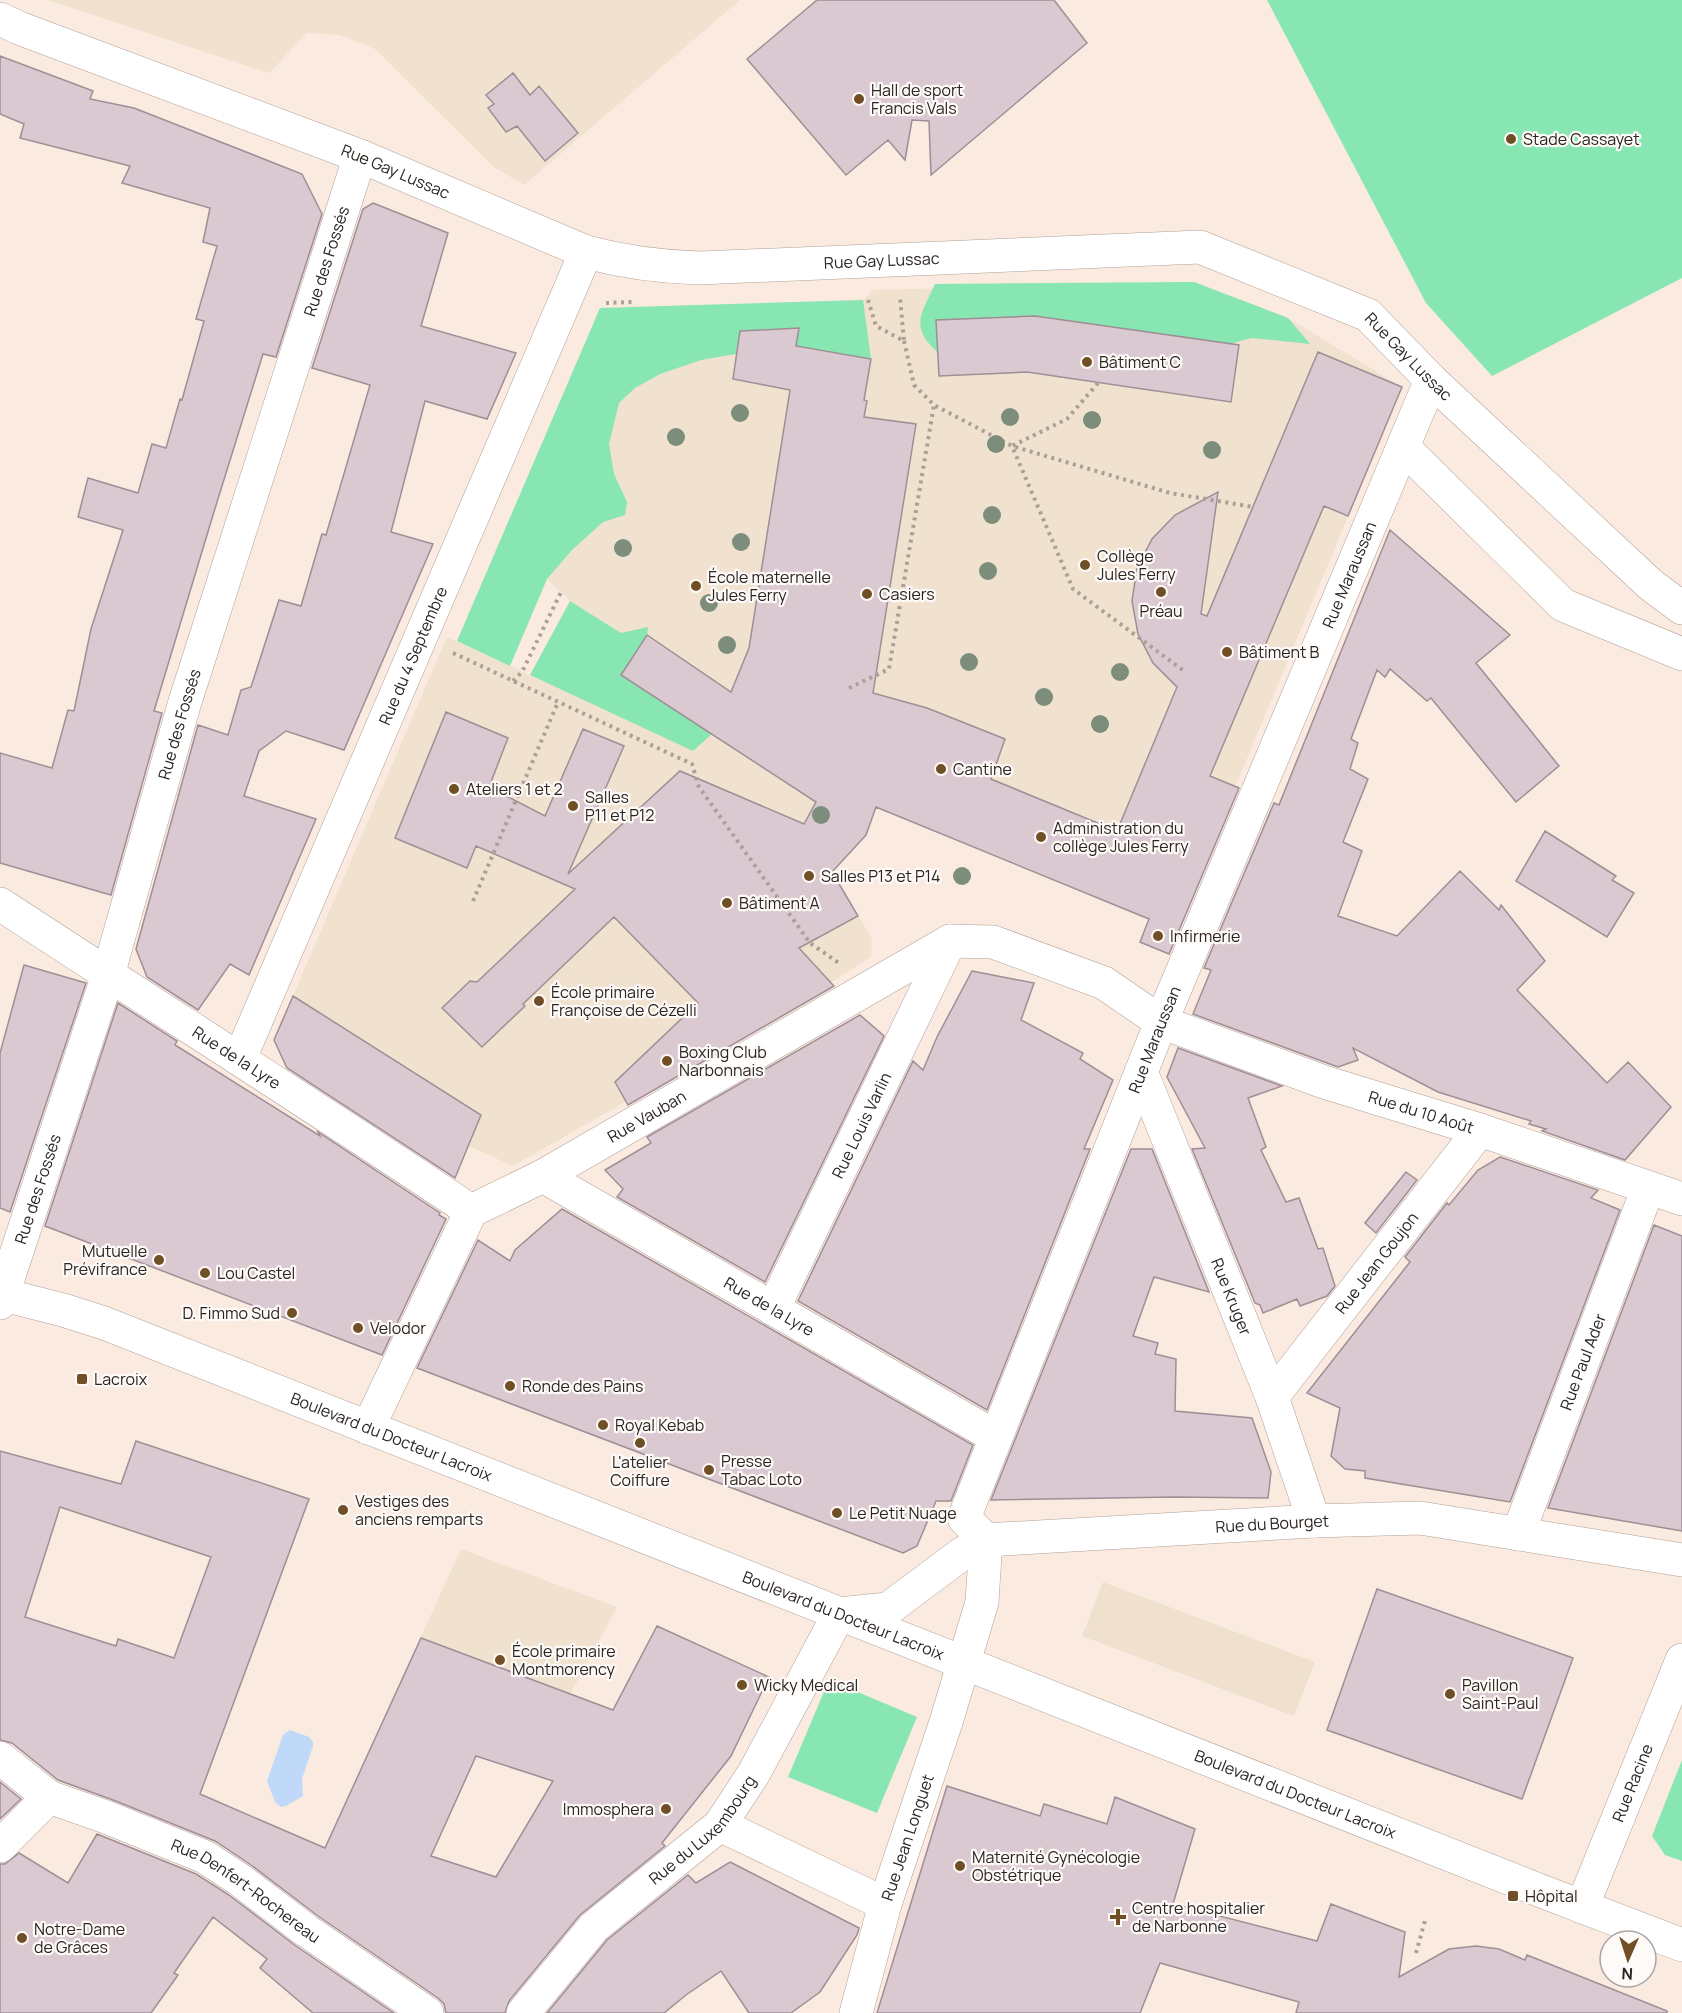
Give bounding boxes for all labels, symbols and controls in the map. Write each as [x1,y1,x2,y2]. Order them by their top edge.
place label: Hall de sport Francis Vals [871,79,963,119]
marker: Hall de sport Francis Vals [852,92,866,106]
place label: Stade Cassayet [1523,128,1640,150]
marker: Stade Cassayet [1504,132,1518,146]
street label: Rue Gay Lussac [338,139,453,204]
street label: Rue des Fossés [298,203,354,319]
street label: Rue Gay Lussac [823,247,940,274]
street label: Rue Gay Lussac [1360,308,1457,406]
place label: Bâtiment C [1099,351,1181,373]
marker: Bâtiment C [1080,355,1094,369]
street label: Rue Maraussan [1317,518,1381,631]
place label: Collège Jules Ferry [1097,545,1176,585]
marker: Collège Jules Ferry [1078,558,1092,572]
place label: École maternelle Jules Ferry [708,566,831,606]
marker: École maternelle Jules Ferry [689,579,703,593]
street label: Rue du 4 Septembre [373,583,452,728]
place label: Casiers [879,583,935,605]
marker: Préau [1154,585,1168,599]
marker: Casiers [860,587,874,601]
place label: Préau [1139,600,1183,622]
place label: Bâtiment B [1239,641,1320,663]
marker: Bâtiment B [1220,645,1234,659]
street label: Rue des Fossés [153,666,206,782]
place label: Cantine [953,758,1012,780]
marker: Cantine [934,762,948,776]
place label: Ateliers 1 et 2 [466,778,563,800]
marker: Ateliers 1 et 2 [447,782,461,796]
place label: Salles P11 et P12 [585,786,654,826]
marker: Salles P11 et P12 [566,799,580,813]
place label: Administration du collège Jules Ferry [1053,817,1189,857]
marker: Administration du collège Jules Ferry [1034,830,1048,844]
place label: Salles P13 et P14 [821,865,940,887]
marker: Salles P13 et P14 [802,869,816,883]
place label: Bâtiment A [739,892,820,914]
marker: Bâtiment A [720,896,734,910]
place label: Infirmerie [1170,925,1240,947]
marker: Infirmerie [1151,929,1165,943]
place label: École primaire Françoise de Cézelli [551,981,697,1021]
street label: Rue Maraussan [1123,983,1186,1096]
marker: École primaire Françoise de Cézelli [532,994,546,1008]
street label: Rue de la Lyre [188,1021,285,1094]
place label: Boxing Club Narbonnais [679,1041,767,1081]
marker: Boxing Club Narbonnais [660,1054,674,1068]
street label: Rue Louis Varlin [827,1068,896,1182]
street label: Rue Vauban [603,1085,690,1148]
street label: Rue du 10 Août [1366,1085,1477,1138]
street label: Rue des Fossés [9,1131,66,1247]
street label: Rue Jean Goujon [1330,1207,1423,1318]
place label: Mutuelle Prévifrance [63,1240,147,1280]
marker: Mutuelle Prévifrance [152,1253,166,1267]
street label: Rue Kruger [1206,1255,1257,1339]
place label: Lou Castel [217,1262,295,1284]
marker: Lou Castel [198,1266,212,1280]
street label: Rue de la Lyre [720,1272,818,1341]
place label: D. Fimmo Sud [182,1302,280,1324]
marker: D. Fimmo Sud [285,1306,299,1320]
street label: Rue Paul Ader [1555,1310,1611,1413]
place label: Velodor [370,1317,426,1339]
marker: Velodor [351,1321,365,1335]
place label: Lacroix [94,1368,148,1390]
marker: Lacroix [75,1372,89,1386]
place label: Ronde des Pains [522,1375,643,1397]
marker: Ronde des Pains [503,1379,517,1393]
street label: Boulevard du Docteur Lacroix [287,1387,496,1487]
place label: Royal Kebab [615,1414,704,1436]
marker: Royal Kebab [596,1418,610,1432]
marker: L'atelier Coiffure [633,1436,647,1450]
place label: Presse Tabac Loto [721,1450,802,1490]
place label: L'atelier Coiffure [610,1451,670,1491]
marker: Presse Tabac Loto [702,1463,716,1477]
place label: Vestiges des anciens remparts [355,1490,483,1530]
place label: Le Petit Nuage [849,1502,957,1524]
marker: Vestiges des anciens remparts [336,1503,350,1517]
marker: Le Petit Nuage [830,1506,844,1520]
street label: Rue du Bourget [1215,1510,1329,1538]
street label: Boulevard du Docteur Lacroix [739,1566,948,1665]
place label: École primaire Montmorency [512,1640,616,1680]
marker: École primaire Montmorency [493,1653,507,1667]
place label: Wicky Medical [754,1674,858,1696]
place label: Pavillon Saint-Paul [1462,1674,1539,1714]
marker: Wicky Medical [735,1678,749,1692]
marker: Pavillon Saint-Paul [1443,1687,1457,1701]
street label: Rue Racine [1607,1741,1658,1825]
street label: Boulevard du Docteur Lacroix [1191,1744,1400,1844]
street label: Rue du Luxembourg [644,1771,761,1889]
street label: Rue Jean Longuet [876,1771,939,1904]
place label: Immosphera [563,1798,654,1820]
marker: Immosphera [659,1802,673,1816]
street label: Rue Denfert-Rochereau [168,1833,325,1948]
place label: Maternité Gynécologie Obstétrique [972,1846,1140,1886]
marker: Maternité Gynécologie Obstétrique [953,1859,967,1873]
place label: Hôpital [1525,1885,1578,1907]
marker: Hôpital [1506,1889,1520,1903]
place label: Centre hospitalier de Narbonne [1132,1897,1265,1937]
marker: Centre hospitalier de Narbonne [1109,1908,1127,1926]
place label: Notre-Dame de Grâces [34,1918,125,1958]
north arrow [1598,1929,1658,1989]
marker: Notre-Dame de Grâces [15,1931,29,1945]
text: N [1621,1963,1634,1985]

